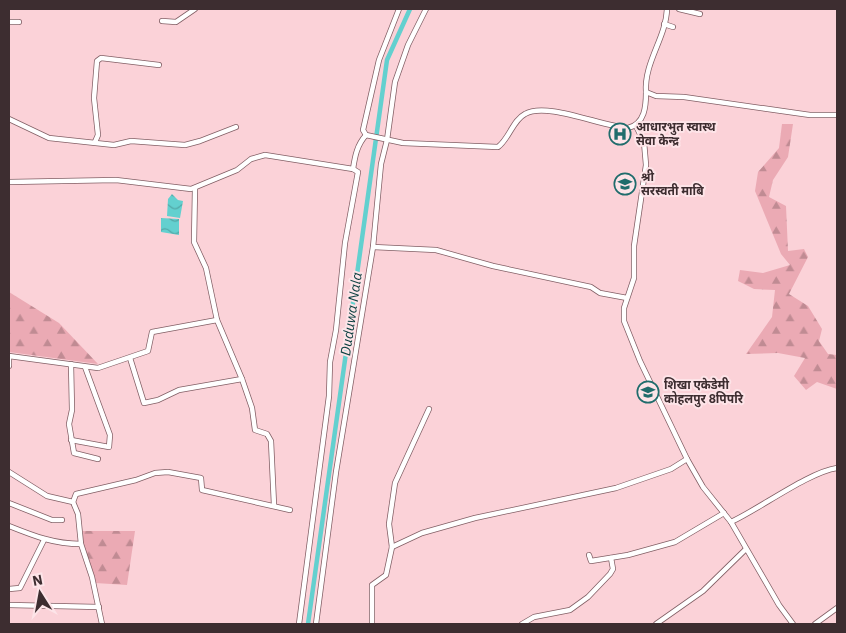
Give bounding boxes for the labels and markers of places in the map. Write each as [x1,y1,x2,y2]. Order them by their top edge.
place label: आधारभुत स्वास्थ सेवा केन्द्र [636,119,716,148]
hospital icon: आधारभुत स्वास्थ सेवा केन्द्र [608,122,632,146]
place label: श्री सरस्वती माबि [641,169,704,198]
school or university icon: श्री सरस्वती माबि [613,172,637,196]
place label: शिखा एकेडेमी कोहलपुर 8पिपरि [664,377,744,408]
school or university icon: शिखा एकेडेमी कोहलपुर 8पिपरि [636,380,660,404]

